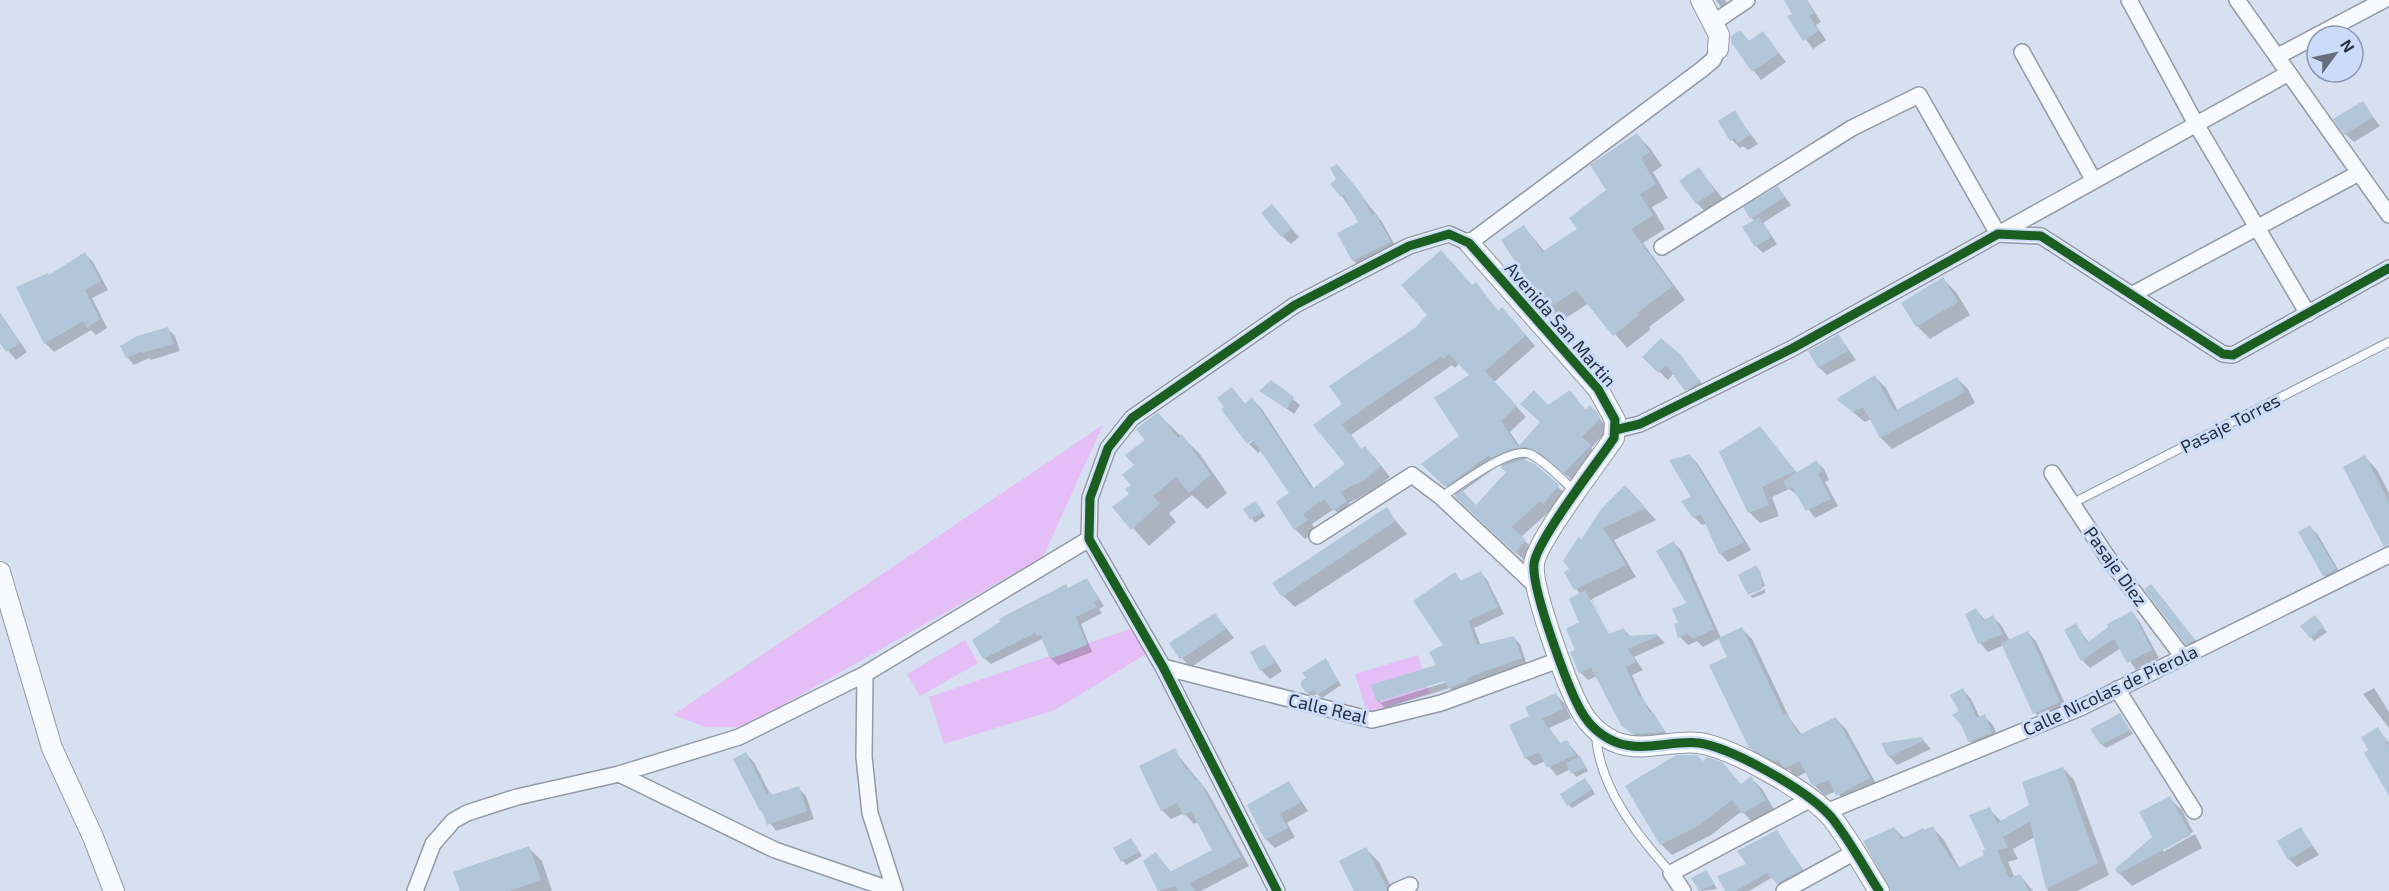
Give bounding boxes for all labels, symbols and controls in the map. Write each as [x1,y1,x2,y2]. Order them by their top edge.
north arrow [2305,24,2365,84]
text: N [2337,36,2359,56]
street label: Avenida San Martin [1501,257,1621,391]
street label: Pasaje Torres [2176,388,2284,458]
street label: Pasaje Diez [2080,522,2152,610]
street label: Calle Nicolas de Pierola [2019,640,2201,740]
street label: Calle Real [1286,688,1370,728]

